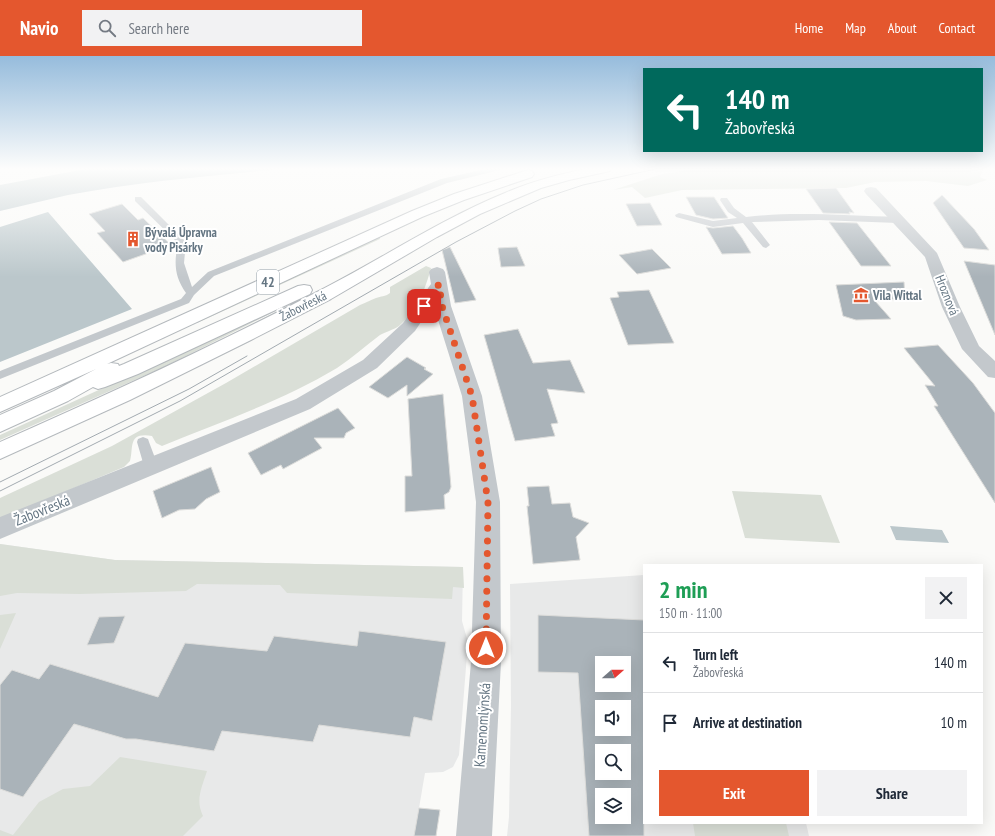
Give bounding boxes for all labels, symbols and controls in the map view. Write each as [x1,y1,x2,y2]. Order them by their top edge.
search box [82,10,362,46]
text: Navio [20,16,58,40]
icon: search [96,17,118,39]
text: Search here [128,19,189,38]
text: Home [795,19,823,37]
text: Map [845,19,866,37]
text: About [888,19,917,37]
text: Contact [939,19,975,37]
text: 140 m [725,80,789,117]
icon: left [659,84,711,136]
text: Žabovřeská [725,116,795,139]
place label: Bývalá Úpravna vody Pisárky [144,224,217,256]
building icon: Bývalá Úpravna vody Pisárky [124,230,142,248]
road number: 42 [257,270,279,294]
street label: Hroznová [931,272,963,318]
museum icon: Vila Wittal [852,286,870,304]
street label: Žabovřeská [277,287,329,325]
place label: Vila Wittal [872,287,922,304]
pin [407,289,441,323]
icon: arrive [413,295,435,317]
street label: Žabovřeská [11,490,73,530]
text: 2 min [659,574,707,605]
button: close [925,577,967,619]
text: 150 m · 11:00 [659,605,722,622]
position arrow [465,627,507,669]
text: Turn left [693,645,738,664]
icon: left [659,652,681,674]
text: 140 m [934,653,967,672]
north arrow [595,656,631,692]
map controls [595,656,631,824]
text: Žabovřeská [693,664,743,681]
street label: Kamenomlýnská [470,682,494,768]
button: sound [595,700,631,736]
icon: arrive [659,712,681,734]
text: Arrive at destination [693,713,802,732]
text: 10 m [941,713,967,732]
button: search [595,744,631,780]
button: Exit [659,770,809,816]
button: Share [817,770,967,816]
button: layers [595,788,631,824]

